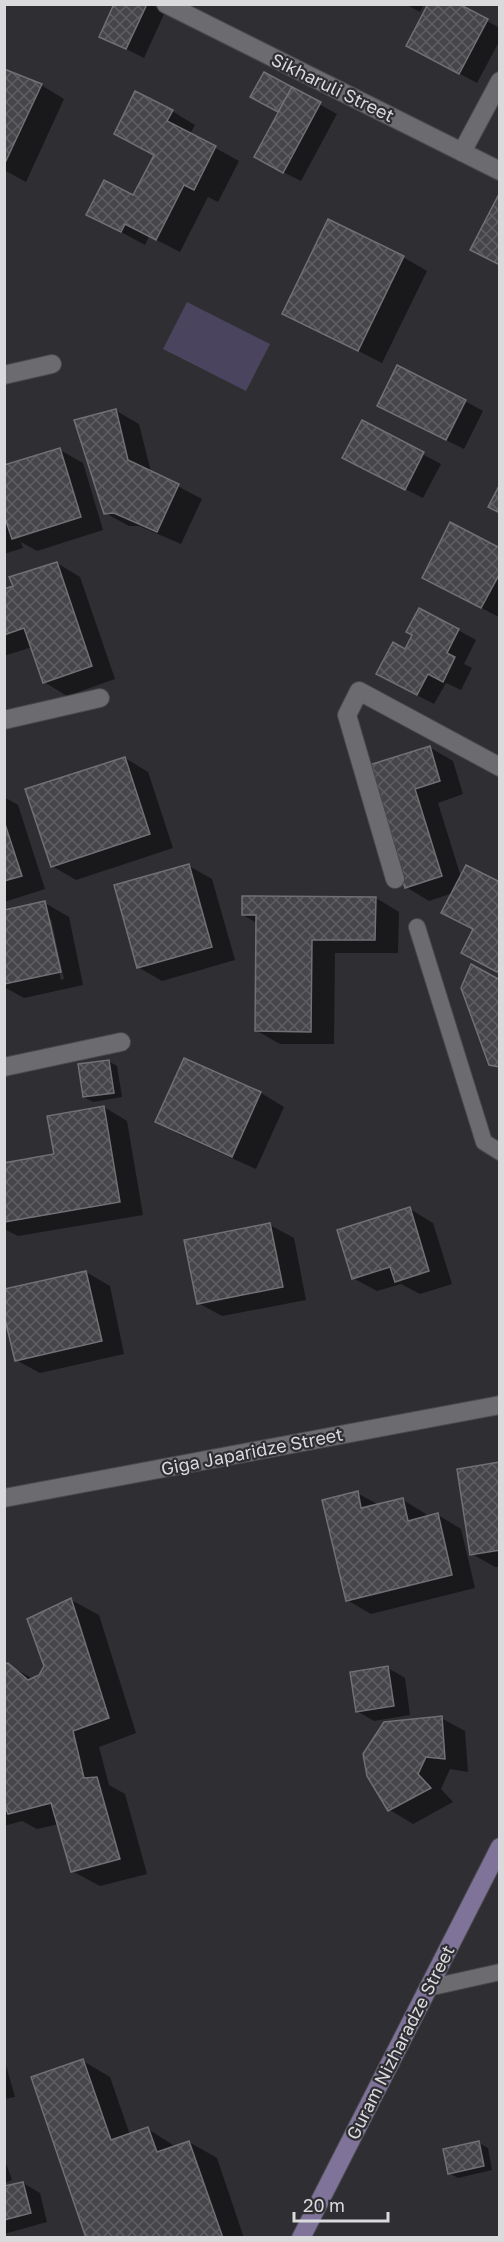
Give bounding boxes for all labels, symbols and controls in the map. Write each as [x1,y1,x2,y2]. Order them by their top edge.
street label: Sikharuli Street [268,48,398,126]
street label: Giga Japaridze Street [159,1423,345,1479]
street label: Guram Nizharadze Street [341,1941,459,2143]
scale bar [294,2185,388,2223]
text: 20 m [303,2194,345,2216]

